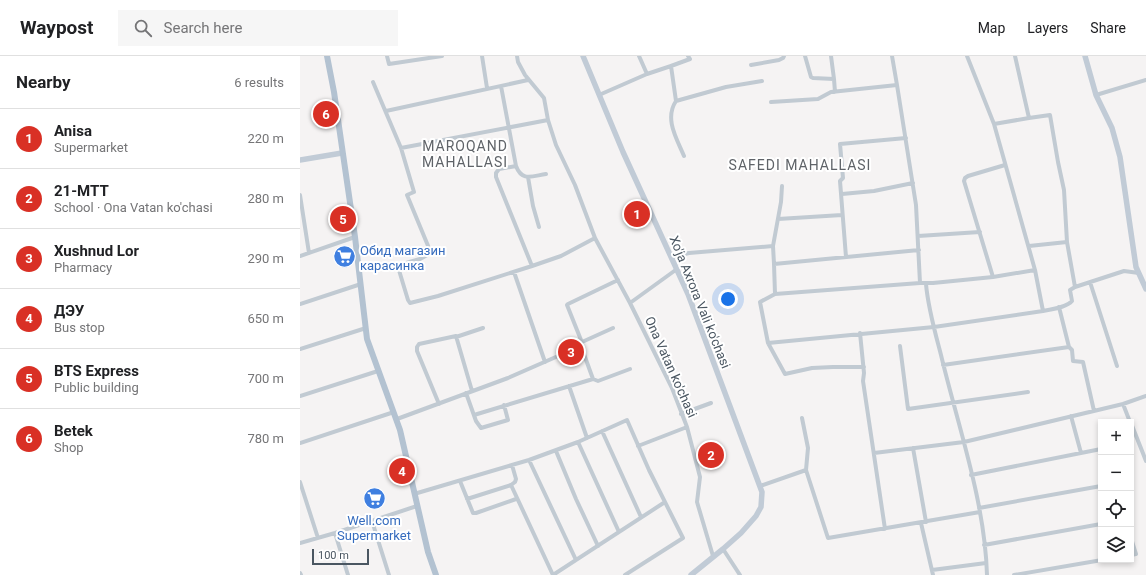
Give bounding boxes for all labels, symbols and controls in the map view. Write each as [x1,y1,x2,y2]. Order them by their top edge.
search box [118,10,398,46]
text: Waypost [20,16,94,39]
icon: search [132,17,154,39]
text: Search here [164,19,242,37]
text: Map [978,20,1005,36]
text: Layers [1027,20,1068,36]
text: Share [1090,20,1126,36]
text: Nearby [16,72,71,92]
text: 6 results [234,75,284,90]
pin: 6 [313,99,339,129]
text: Anisa [54,122,92,140]
text: 1 [25,131,33,146]
text: 220 m [247,131,284,146]
district label: MAROQAND MAHALLASI [422,138,508,170]
text: Supermarket [54,140,128,155]
district label: SAFEDI MAHALLASI [729,157,871,173]
text: 21-MTT [54,182,109,200]
text: 2 [25,191,33,206]
text: 280 m [247,191,284,206]
pin: 1 [624,199,650,229]
text: School · Ona Vatan ko'chasi [54,200,213,215]
pin: 5 [330,204,356,234]
street label: Xo'ja Axrora Vali ko'chasi [666,233,734,371]
text: Xushnud Lor [54,242,139,260]
place label: Обид магазин карасинка [360,243,445,273]
supermarket icon: Обид магазин карасинка [331,244,357,270]
text: 3 [25,251,33,266]
text: 290 m [247,251,284,266]
text: Pharmacy [54,260,112,275]
your location [718,289,738,309]
text: ДЭУ [54,302,84,320]
text: 4 [25,311,33,326]
text: 650 m [247,311,284,326]
street label: Ona Vatan ko'chasi [642,314,700,420]
text: Bus stop [54,320,105,335]
pin: 3 [558,337,584,367]
text: BTS Express [54,362,139,380]
text: 5 [25,371,33,386]
text: 700 m [247,371,284,386]
text: Public building [54,380,139,395]
map controls [1098,419,1134,563]
button: + [1098,419,1134,455]
text: Betek [54,422,93,440]
text: 6 [25,431,33,446]
text: 780 m [247,431,284,446]
text: Shop [54,440,84,455]
pin: 2 [698,440,724,470]
button: − [1098,455,1134,491]
pin: 4 [389,456,415,486]
supermarket icon: Well.com Supermarket [361,485,387,511]
button: locate [1098,491,1134,527]
place label: Well.com Supermarket [337,513,411,543]
button: layers [1098,527,1134,563]
scale bar [312,547,369,566]
text: 100 m [318,549,349,562]

